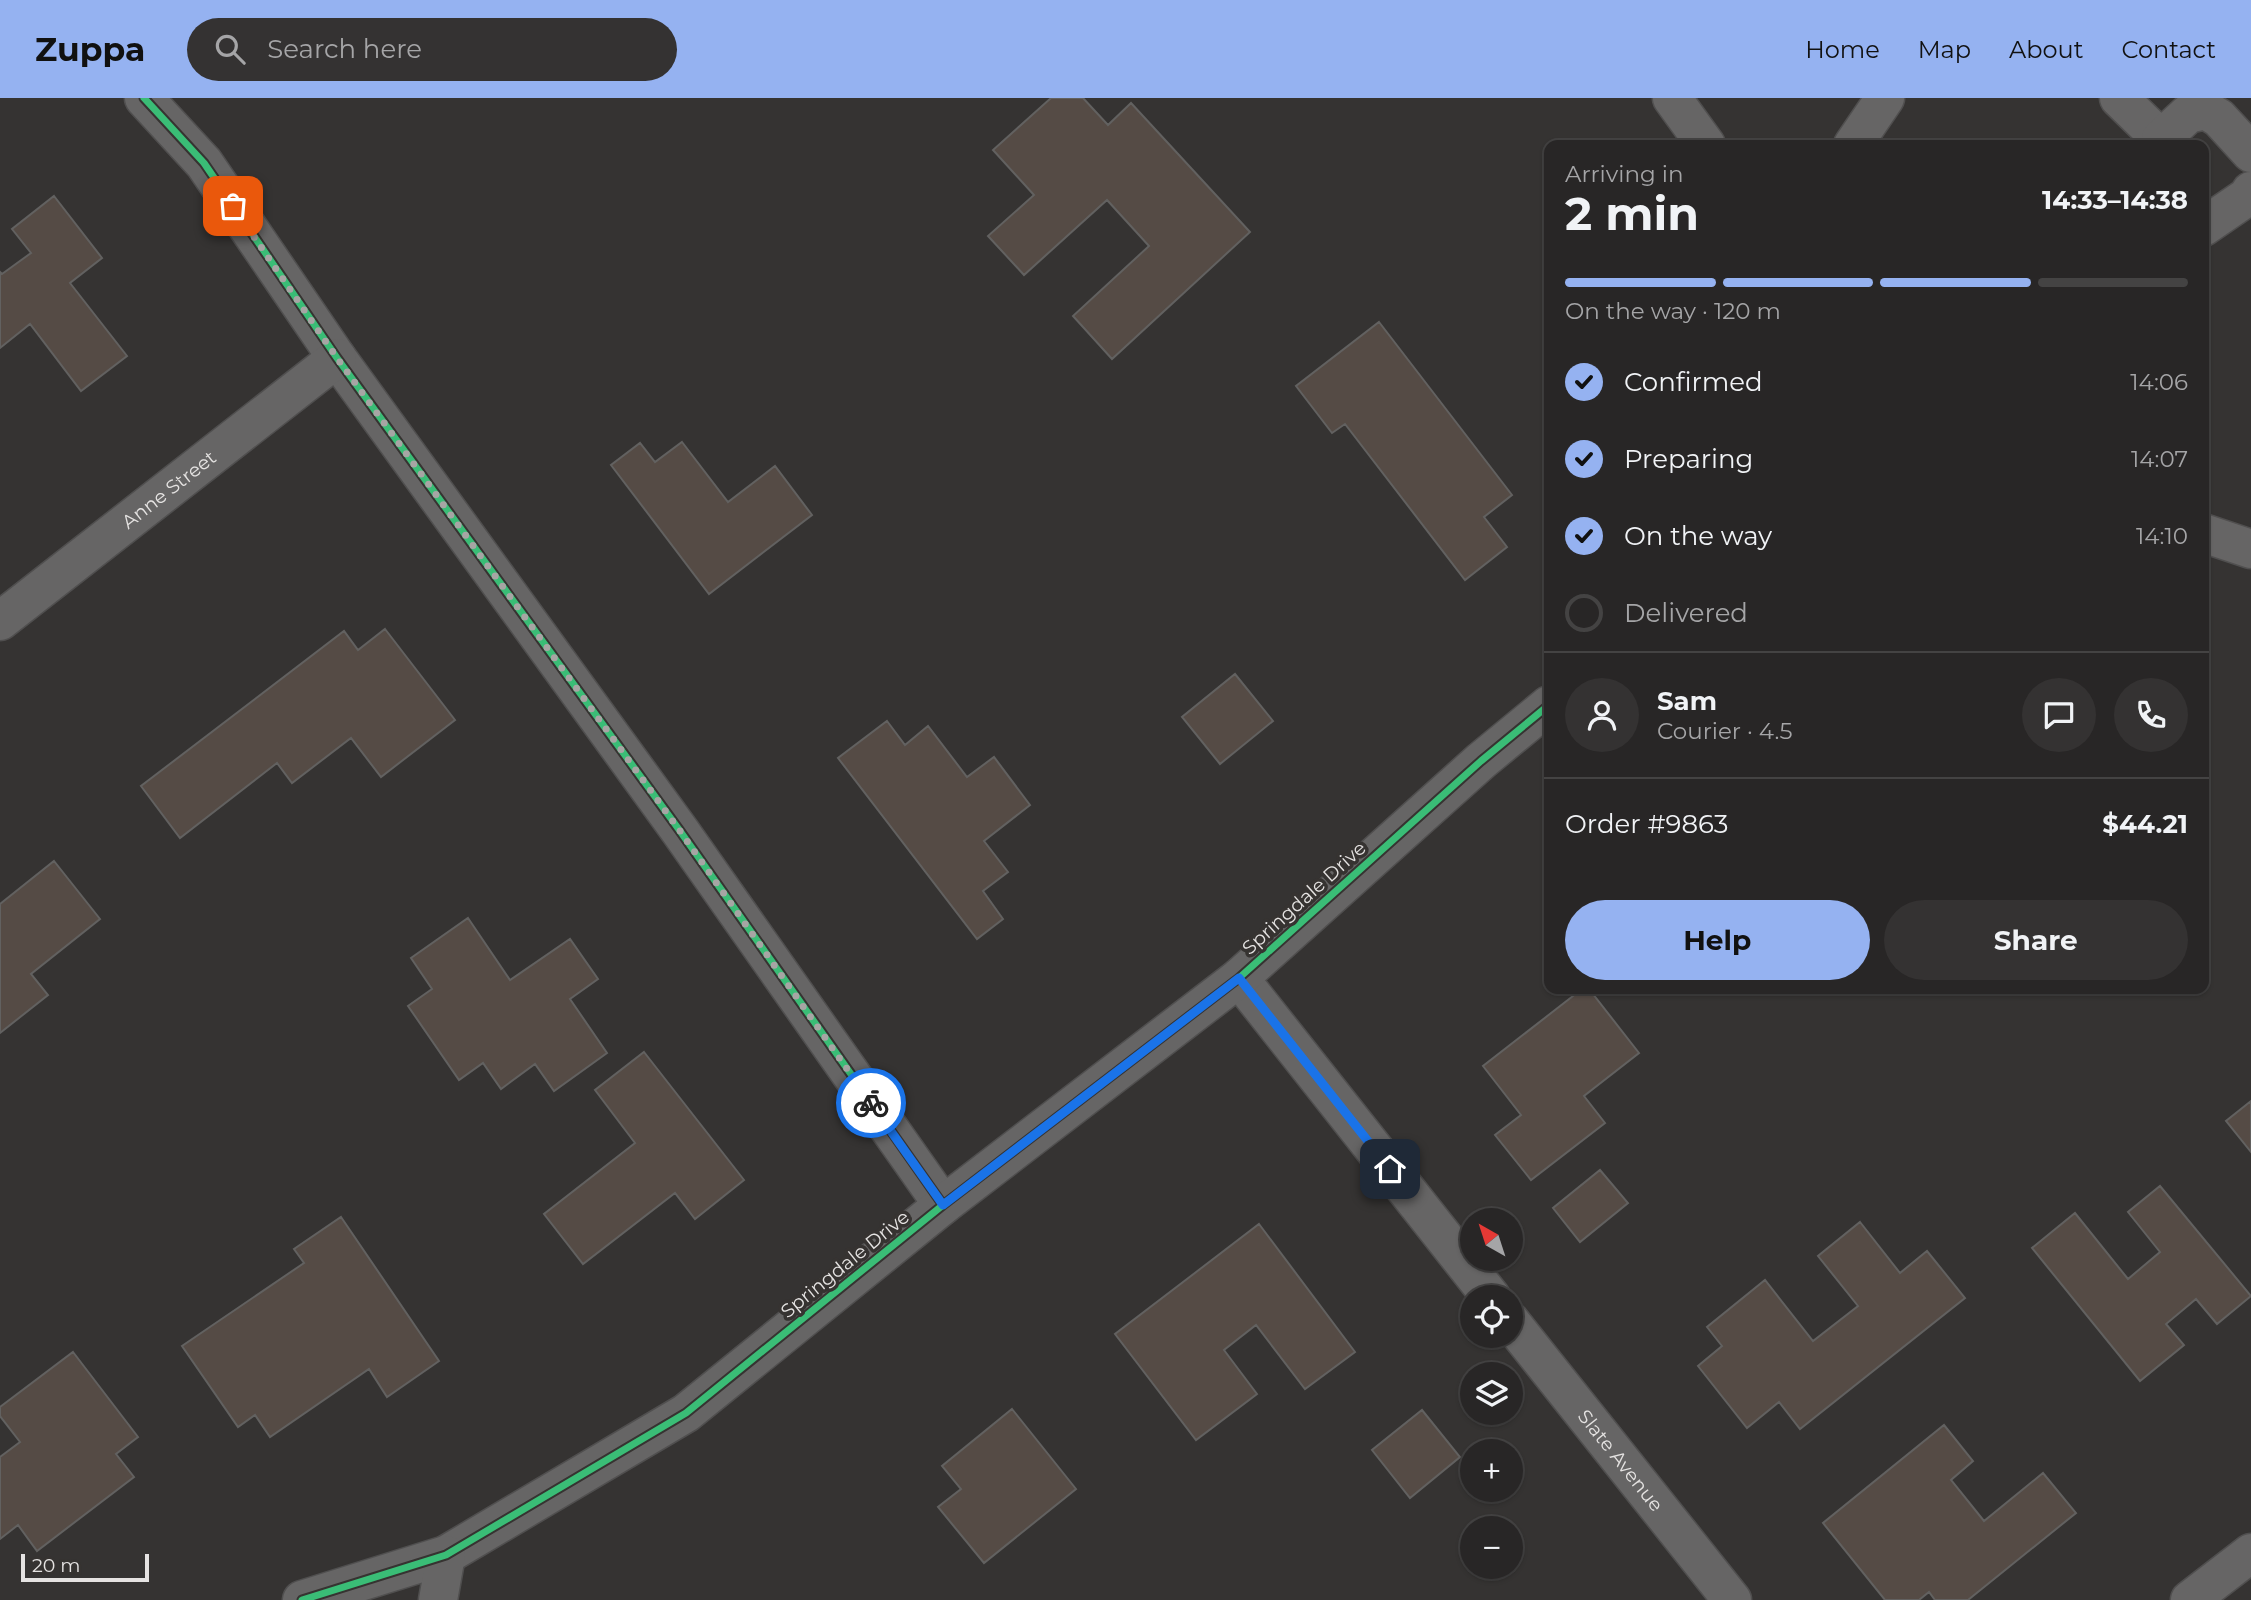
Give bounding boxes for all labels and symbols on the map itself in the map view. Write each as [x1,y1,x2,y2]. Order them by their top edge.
pin [203,176,263,236]
street label: Anne Street [117,445,221,533]
street label: Springdale Drive [1237,836,1371,960]
courier [836,1068,906,1138]
pin [1360,1139,1420,1199]
street label: Springdale Drive [776,1205,914,1323]
north arrow [1460,1208,1522,1270]
street label: Slate Avenue [1573,1405,1668,1516]
scale bar [21,1551,149,1583]

